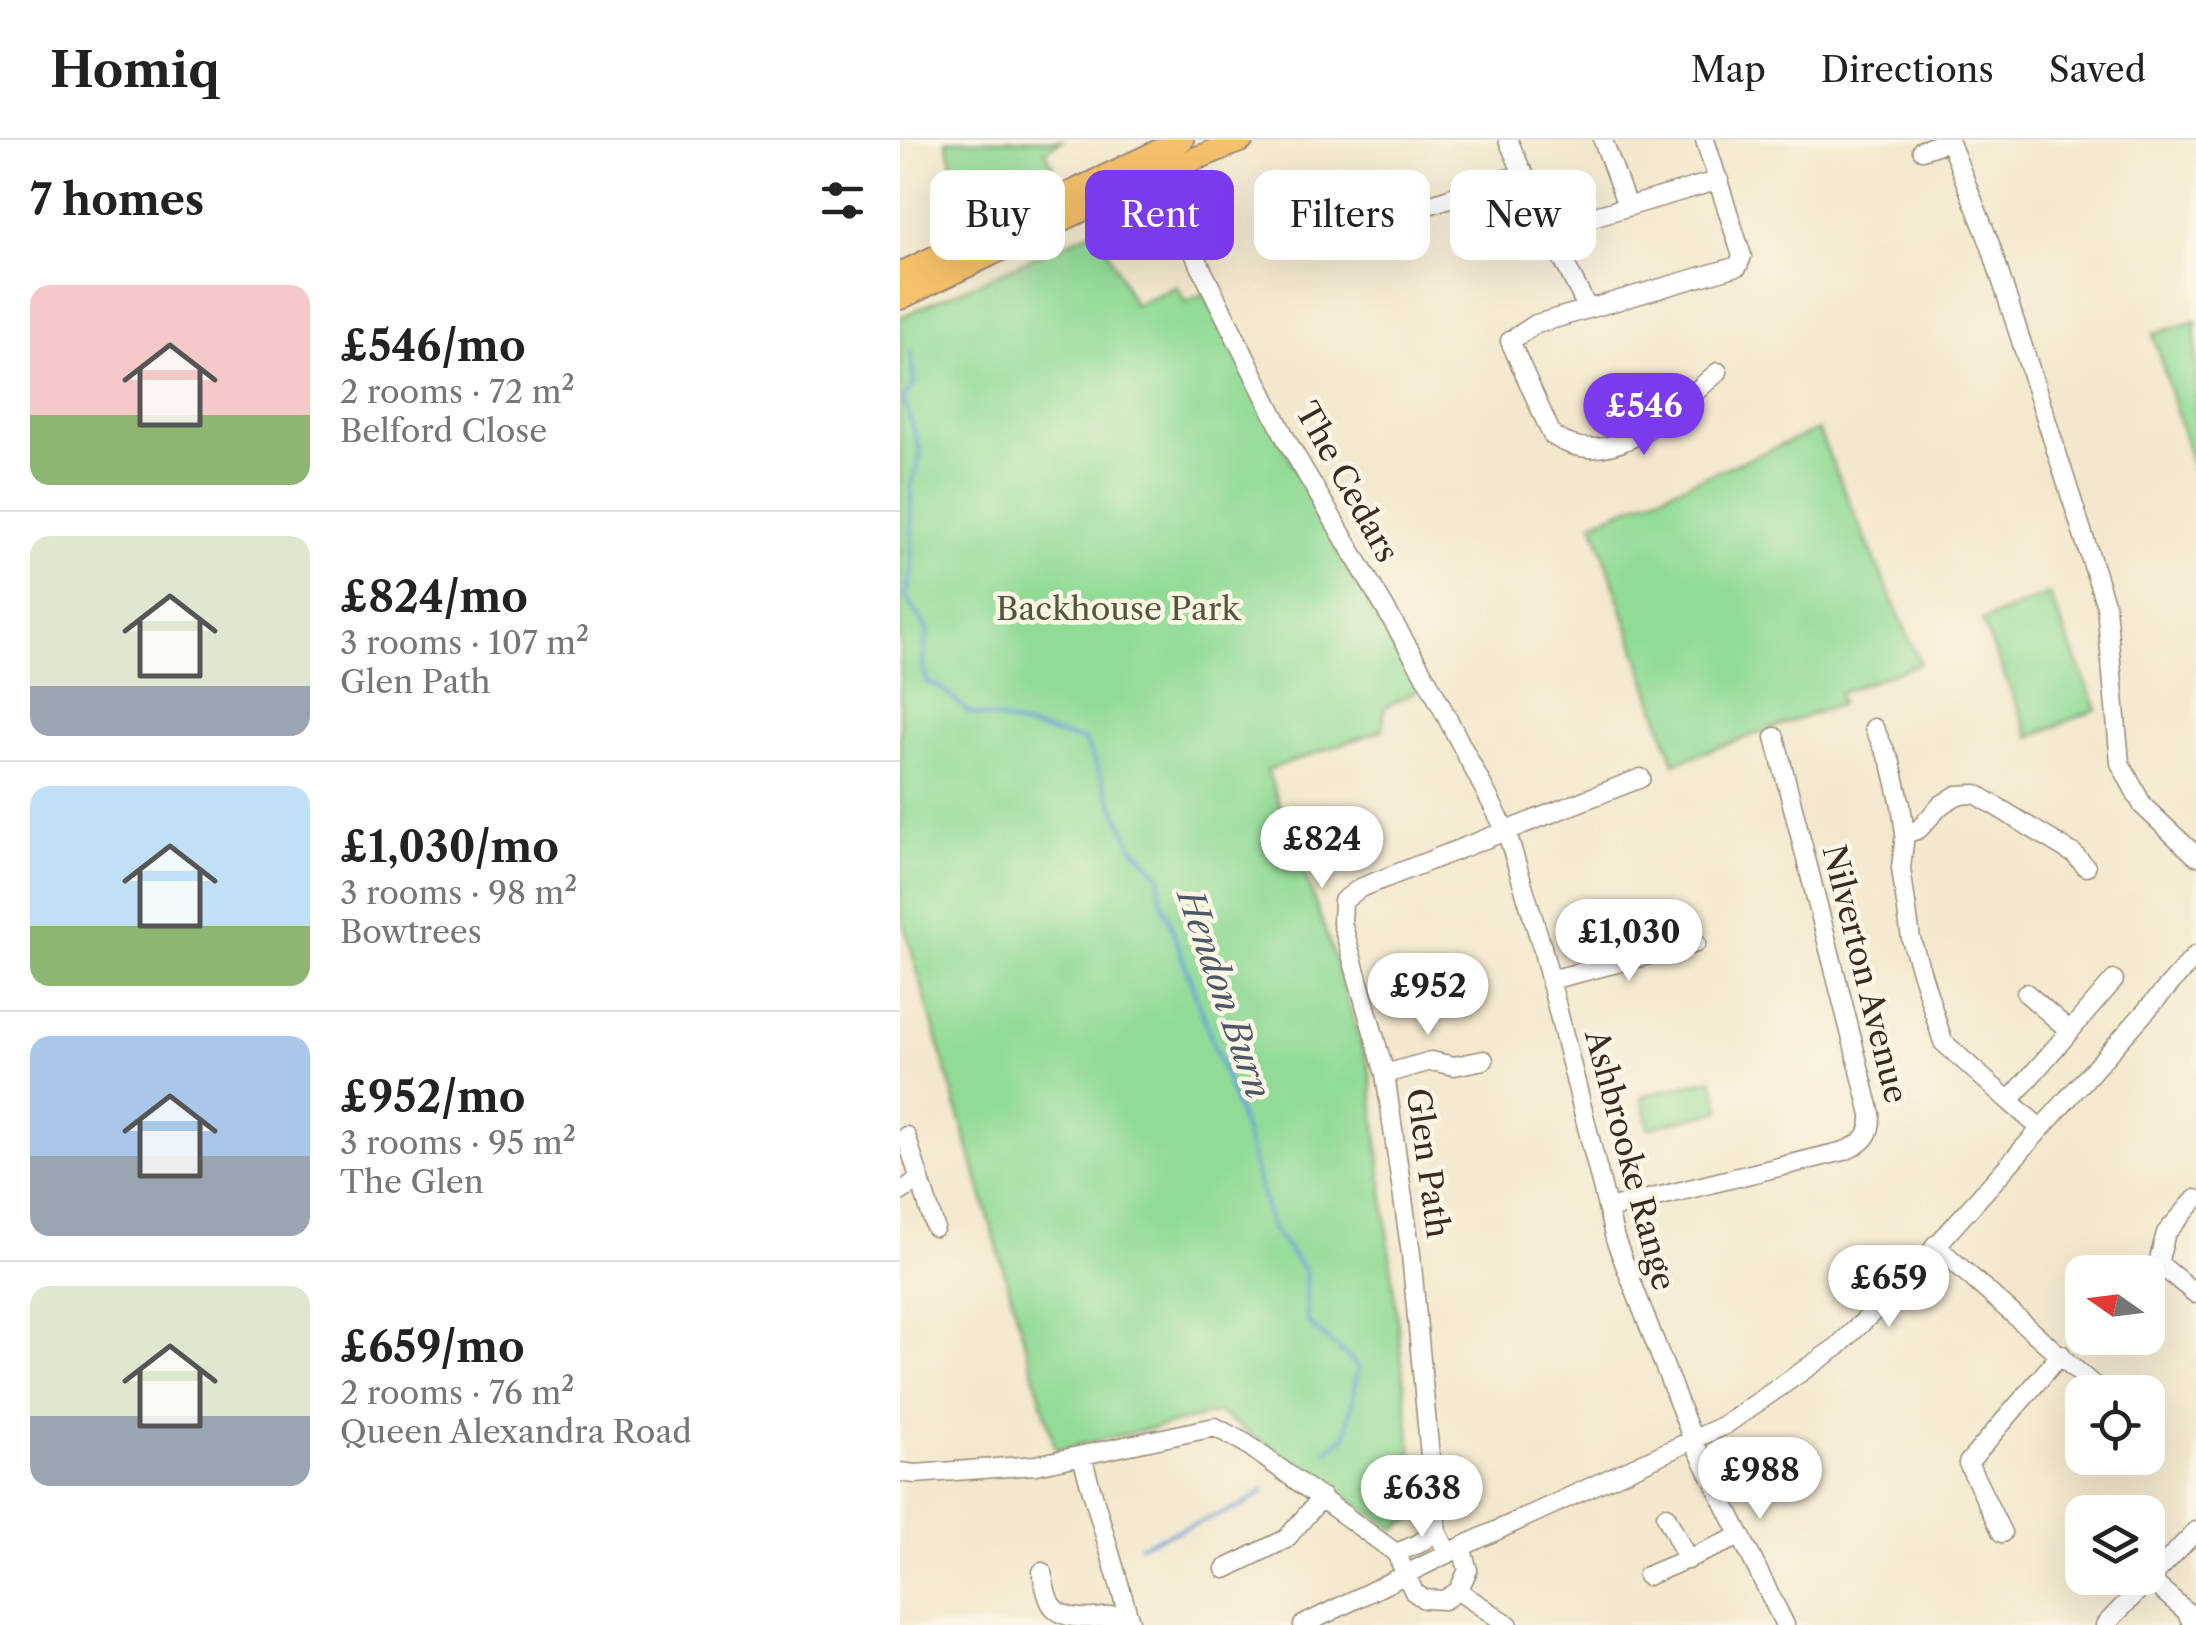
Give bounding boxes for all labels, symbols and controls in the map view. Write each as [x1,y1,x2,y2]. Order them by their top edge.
text: Homiq [50,40,220,99]
text: Map [1691,48,1766,91]
text: Directions [1821,48,1994,91]
text: Saved [2049,48,2146,91]
chip: Buy [930,170,1065,260]
chip: Rent [1085,170,1234,260]
chip: Filters [1254,170,1430,260]
chip: New [1450,170,1596,260]
icon: filters [815,173,870,228]
text: 7 homes [30,174,204,226]
text: £546/mo [340,320,526,372]
icon: home [110,325,230,445]
text: 2 rooms · 72 m² [340,372,575,411]
pin: £546 [1585,373,1703,458]
text: £546 [1605,386,1683,425]
street label: The Cedars [1288,395,1407,569]
text: Belford Close [340,411,547,450]
text: £824/mo [340,571,528,623]
icon: home [110,576,230,696]
park label: Backhouse Park [996,589,1241,628]
text: 3 rooms · 107 m² [340,623,589,662]
text: Glen Path [340,662,491,701]
pin: £824 [1263,806,1381,891]
text: £824 [1282,819,1362,858]
text: £1,030/mo [340,821,559,873]
icon: home [110,826,230,946]
street label: Nilverton Avenue [1815,841,1916,1107]
text: 3 rooms · 98 m² [340,873,577,912]
water label: Hendon Burn [1168,881,1280,1104]
pin: £1,030 [1548,899,1710,984]
text: Bowtrees [340,912,482,951]
text: £1,030 [1577,912,1681,951]
pin: £952 [1369,953,1487,1038]
text: £952 [1389,966,1467,1005]
street label: Ashbrooke Range [1577,1024,1684,1294]
text: £952/mo [340,1071,526,1123]
icon: home [110,1076,230,1196]
street label: Glen Path [1399,1086,1458,1240]
text: 3 rooms · 95 m² [340,1123,576,1162]
text: The Glen [340,1162,484,1201]
pin: £659 [1830,1245,1948,1330]
north arrow [2065,1255,2165,1355]
map controls [2065,1255,2165,1595]
text: £659 [1850,1258,1928,1297]
text: £659/mo [340,1321,525,1373]
icon: home [110,1326,230,1446]
text: 2 rooms · 76 m² [340,1373,574,1412]
button: locate [2065,1375,2165,1475]
text: Queen Alexandra Road [340,1412,692,1451]
pin: £988 [1701,1437,1819,1522]
text: £988 [1720,1450,1800,1489]
pin: £638 [1363,1455,1481,1540]
text: £638 [1383,1468,1461,1507]
button: layers [2065,1495,2165,1595]

